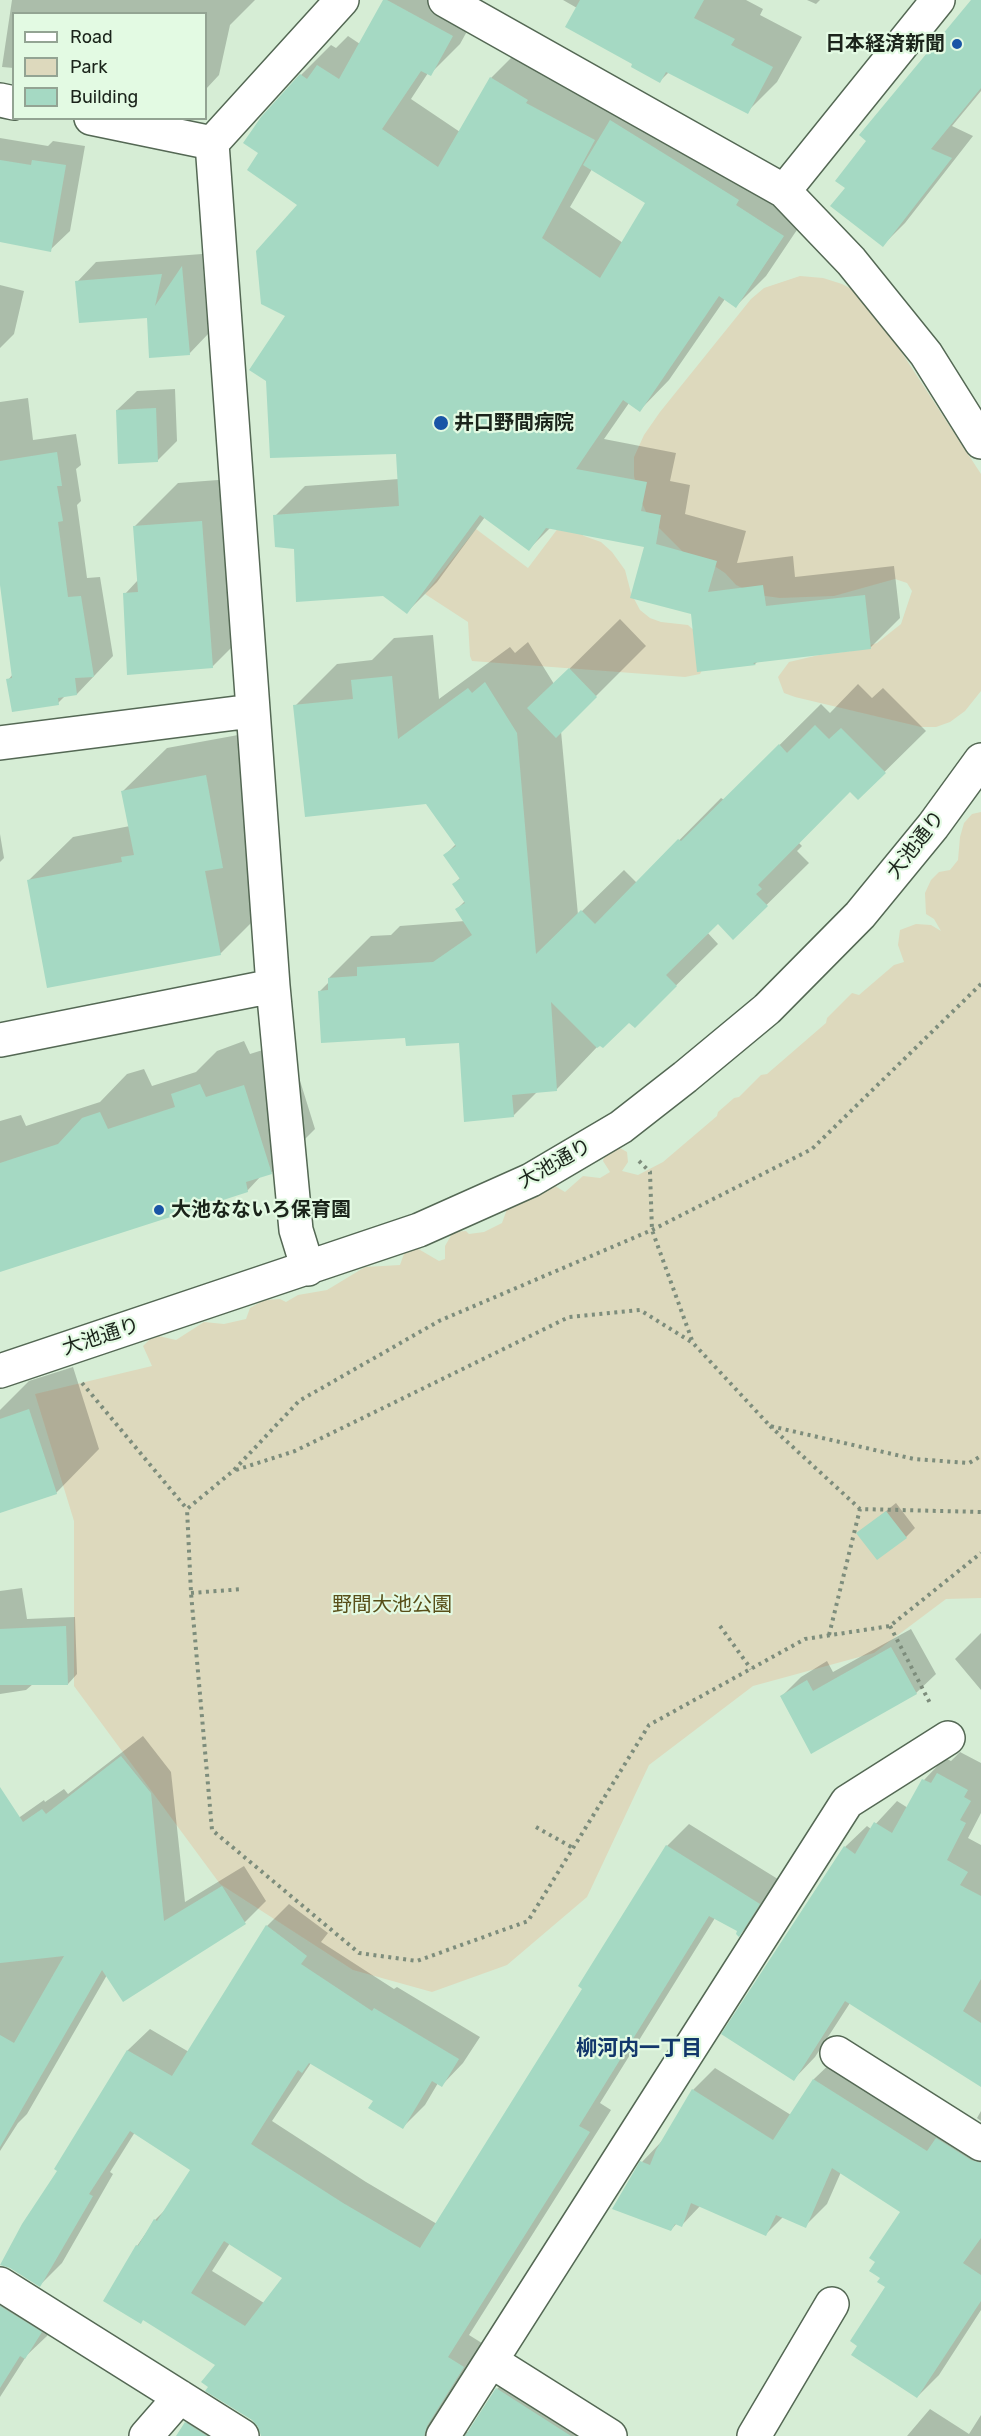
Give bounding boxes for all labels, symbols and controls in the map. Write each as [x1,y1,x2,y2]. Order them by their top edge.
legend [12,12,207,120]
text: Road [70,26,113,48]
place label: 日本経済新聞 [825,32,945,56]
marker: 日本経済新聞 [950,37,964,51]
text: Park [70,56,107,78]
text: Building [70,86,138,108]
place label: 井口野間病院 [454,411,574,435]
marker: 井口野間病院 [432,414,450,432]
street label: 大池通り [882,806,950,884]
street label: 大池通り [514,1134,596,1194]
place label: 大池なないろ保育園 [171,1198,351,1222]
marker: 大池なないろ保育園 [152,1203,166,1217]
street label: 大池通り [59,1313,143,1361]
park label: 野間大池公園 [332,1593,452,1617]
district label: 柳河内一丁目 [576,2036,702,2062]

